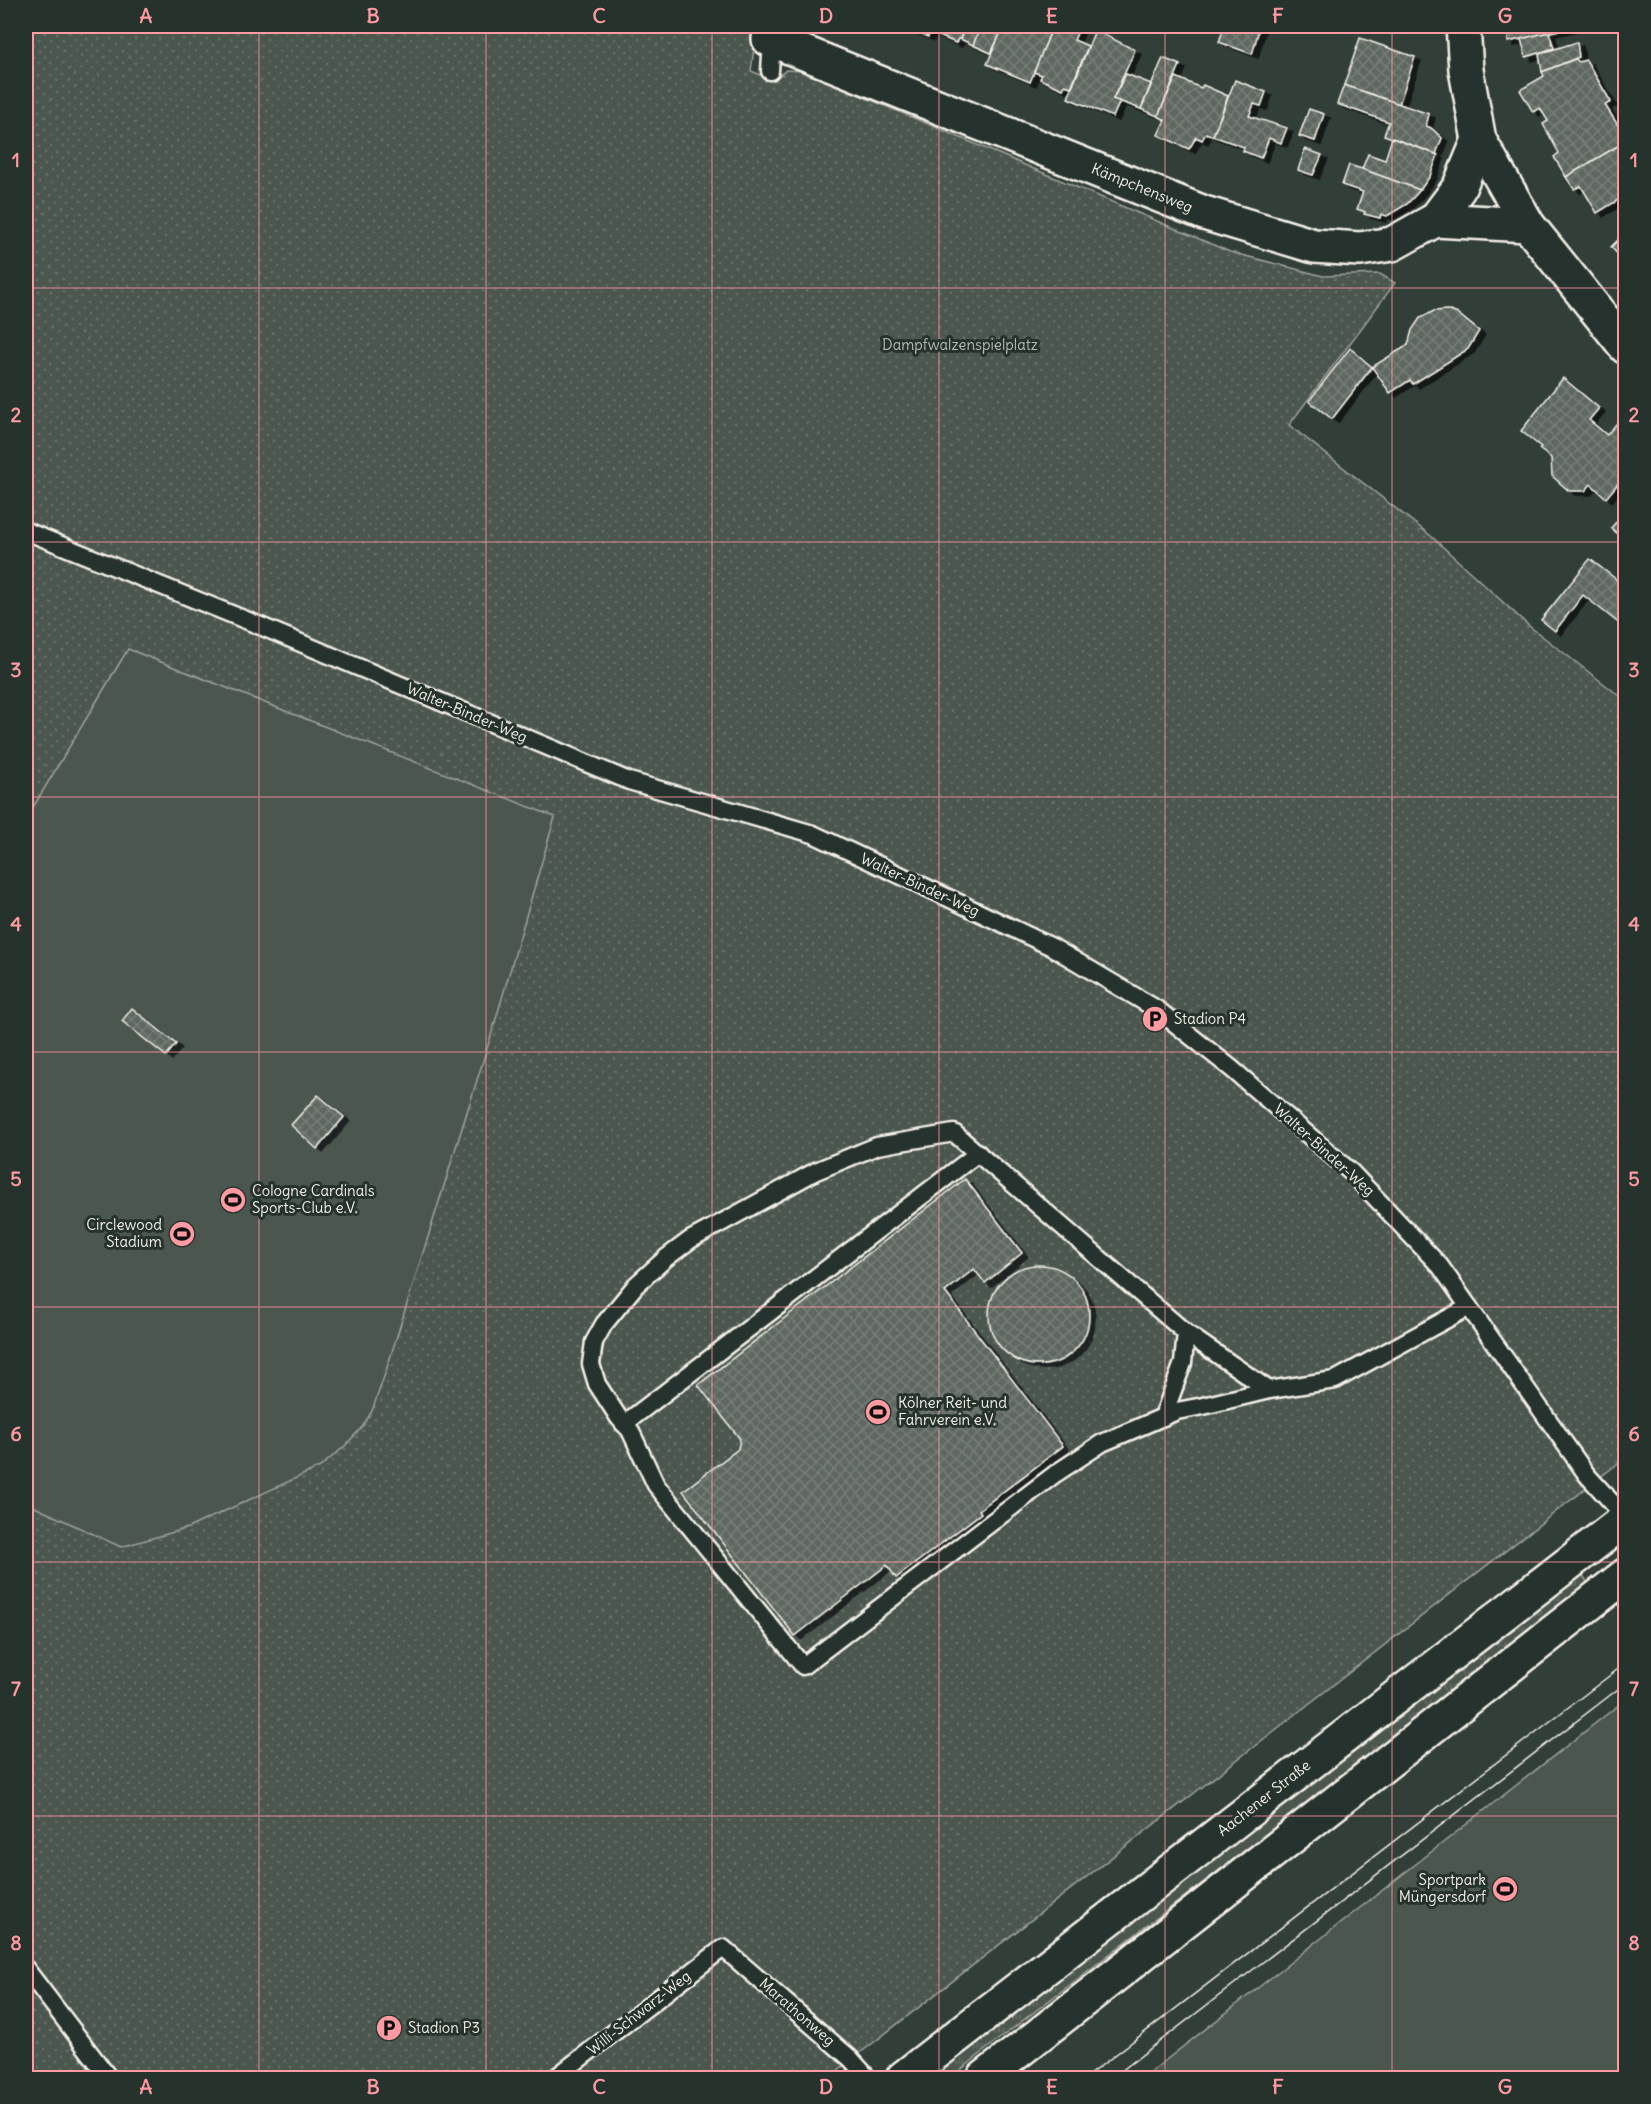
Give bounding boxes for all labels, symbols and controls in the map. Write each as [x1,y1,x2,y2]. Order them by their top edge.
text: A [140,3,153,28]
text: B [366,3,380,28]
text: C [592,3,606,28]
text: D [819,3,833,28]
text: E [1046,3,1058,28]
text: F [1272,3,1284,28]
text: G [1498,3,1512,28]
text: 1 [12,147,20,172]
text: 1 [1630,147,1638,172]
street label: Kämpchensweg [1089,159,1196,216]
park label: Dampfwalzenspielplatz [882,335,1038,354]
text: 2 [11,402,22,427]
text: 2 [1629,402,1640,427]
text: 3 [10,657,22,682]
text: 3 [1628,657,1640,682]
street label: Walter-Binder-Weg [404,679,530,747]
street label: Walter-Binder-Weg [858,849,983,920]
text: 4 [10,911,22,936]
text: 4 [1628,911,1640,936]
parking icon: Stadion P4 [1140,1004,1170,1034]
place label: Stadion P4 [1174,1009,1247,1028]
street label: Walter-Binder-Weg [1270,1099,1379,1200]
text: 5 [10,1166,22,1191]
text: 5 [1628,1166,1640,1191]
place label: Cologne Cardinals Sports-Club e.V. [252,1181,375,1217]
sports icon: Cologne Cardinals Sports-Club e.V. [218,1185,248,1215]
place label: Circlewood Stadium [86,1215,162,1251]
sports icon: Circlewood Stadium [167,1219,197,1249]
place label: Kölner Reit- und Fahrverein e.V. [898,1393,1007,1429]
sports icon: Kölner Reit- und Fahrverein e.V. [863,1397,893,1427]
text: 6 [10,1421,22,1446]
text: 6 [1628,1421,1640,1446]
text: 7 [11,1676,21,1701]
text: 7 [1629,1676,1639,1701]
street label: Aachener Straße [1213,1755,1314,1840]
place label: Sportpark Müngersdorf [1399,1870,1487,1906]
sports icon: Sportpark Müngersdorf [1490,1874,1520,1904]
text: 8 [10,1930,22,1955]
text: 8 [1628,1930,1640,1955]
street label: Willi-Schwarz-Weg [583,1966,694,2059]
street label: Marathonweg [756,1974,839,2050]
parking icon: Stadion P3 [374,2013,404,2043]
place label: Stadion P3 [408,2018,480,2037]
text: A [140,2074,153,2099]
text: B [366,2074,380,2099]
text: C [592,2074,606,2099]
text: D [819,2074,833,2099]
text: E [1046,2074,1058,2099]
text: F [1272,2074,1284,2099]
text: G [1498,2074,1512,2099]

